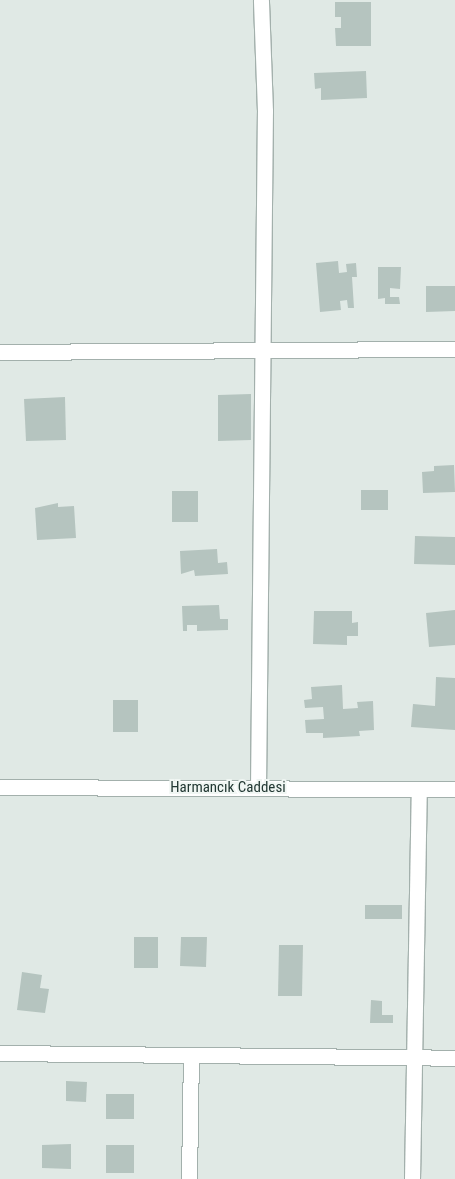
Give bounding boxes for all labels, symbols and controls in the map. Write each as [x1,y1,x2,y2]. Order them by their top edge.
street label: Harmancık Caddesi [170,779,286,797]

